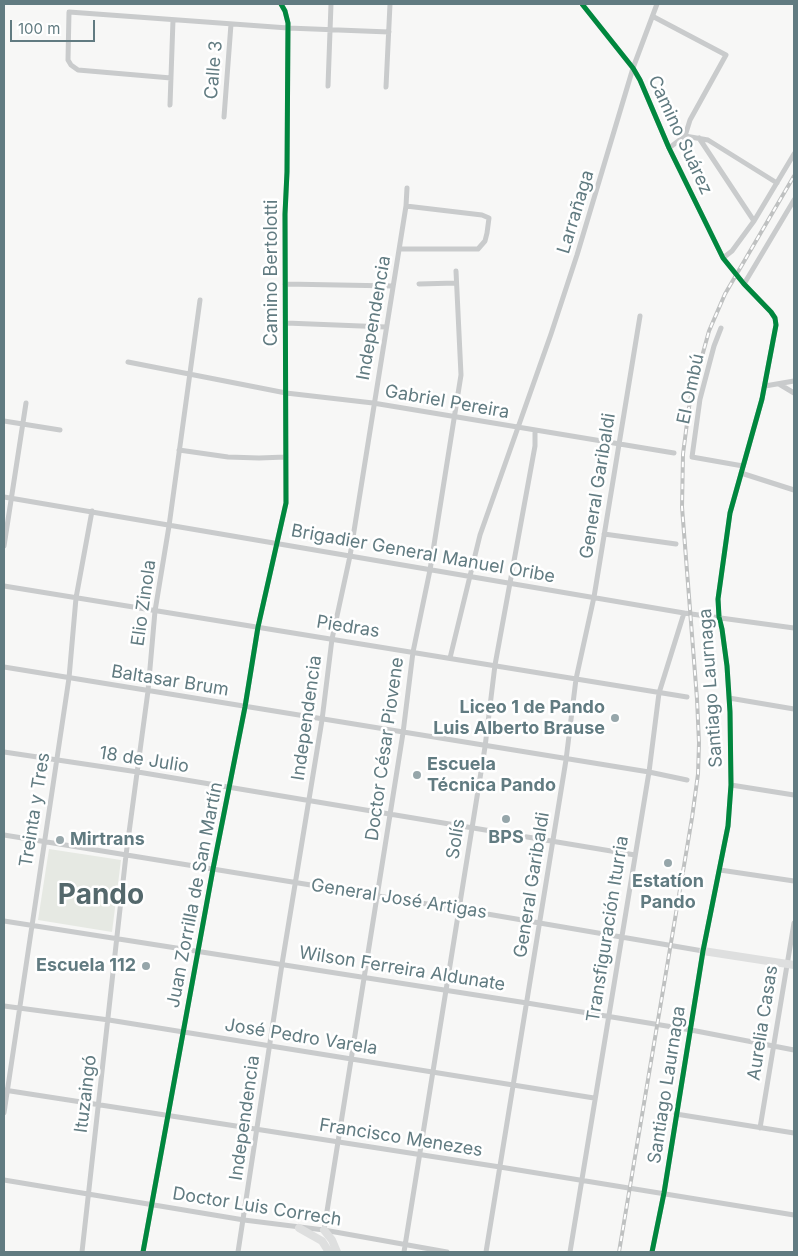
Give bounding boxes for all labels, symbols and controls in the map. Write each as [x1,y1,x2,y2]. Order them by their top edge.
scale bar [12,10,98,42]
text: 100 m [18,19,60,38]
street label: Calle 3 [201,40,227,100]
street label: Camino Suárez [643,72,717,198]
street label: Larrañaga [553,168,599,256]
street label: Camino Bertolotti [261,200,283,346]
street label: Independencia [352,254,396,382]
street label: El Ombú [673,352,709,426]
street label: Gabriel Pereira [383,380,511,424]
street label: General Garibaldi [576,412,620,560]
street label: Brigadier General Manuel Oribe [289,520,557,588]
street label: Elio Zinola [127,558,161,648]
street label: Santiago Laurnaga [695,608,727,768]
street label: Piedras [315,611,381,643]
street label: Independencia [288,654,326,782]
street label: Doctor César Piovene [361,656,409,842]
street label: Baltasar Brum [110,661,230,701]
place label: Liceo 1 de Pando Luis Alberto Brause [433,697,605,740]
marker: Liceo 1 de Pando Luis Alberto Brause [609,712,621,724]
street label: 18 de Julio [98,742,190,778]
street label: Treinta y Tres [15,751,55,869]
place label: Escuela Técnica Pando [427,754,556,796]
marker: Escuela Técnica Pando [411,769,423,781]
street label: Juan Zorrilla de San Martín [163,780,227,1010]
street label: General Garibaldi [510,811,554,959]
marker: BPS [500,813,512,825]
street label: Solís [442,817,470,861]
place label: BPS [488,827,524,849]
place label: Mirtrans [70,829,145,851]
marker: Mirtrans [54,834,66,846]
street label: Transfiguración Iturria [583,834,633,1024]
marker: Estatíon Pando [662,857,674,869]
place label: Estatíon Pando [632,871,704,914]
street label: General José Artigas [309,874,489,924]
district label: Pando [58,879,144,913]
street label: Wilson Ferreira Aldunate [297,942,507,996]
place label: Escuela 112 [36,955,136,977]
marker: Escuela 112 [140,960,152,972]
street label: Aurelia Casas [743,964,783,1082]
street label: Santiago Laurnaga [644,1005,690,1165]
street label: José Pedro Varela [223,1014,379,1060]
street label: Ituzaingó [70,1054,102,1134]
street label: Independencia [226,1054,264,1182]
street label: Francisco Menezes [318,1114,484,1162]
street label: Doctor Luis Correch [171,1183,343,1231]

